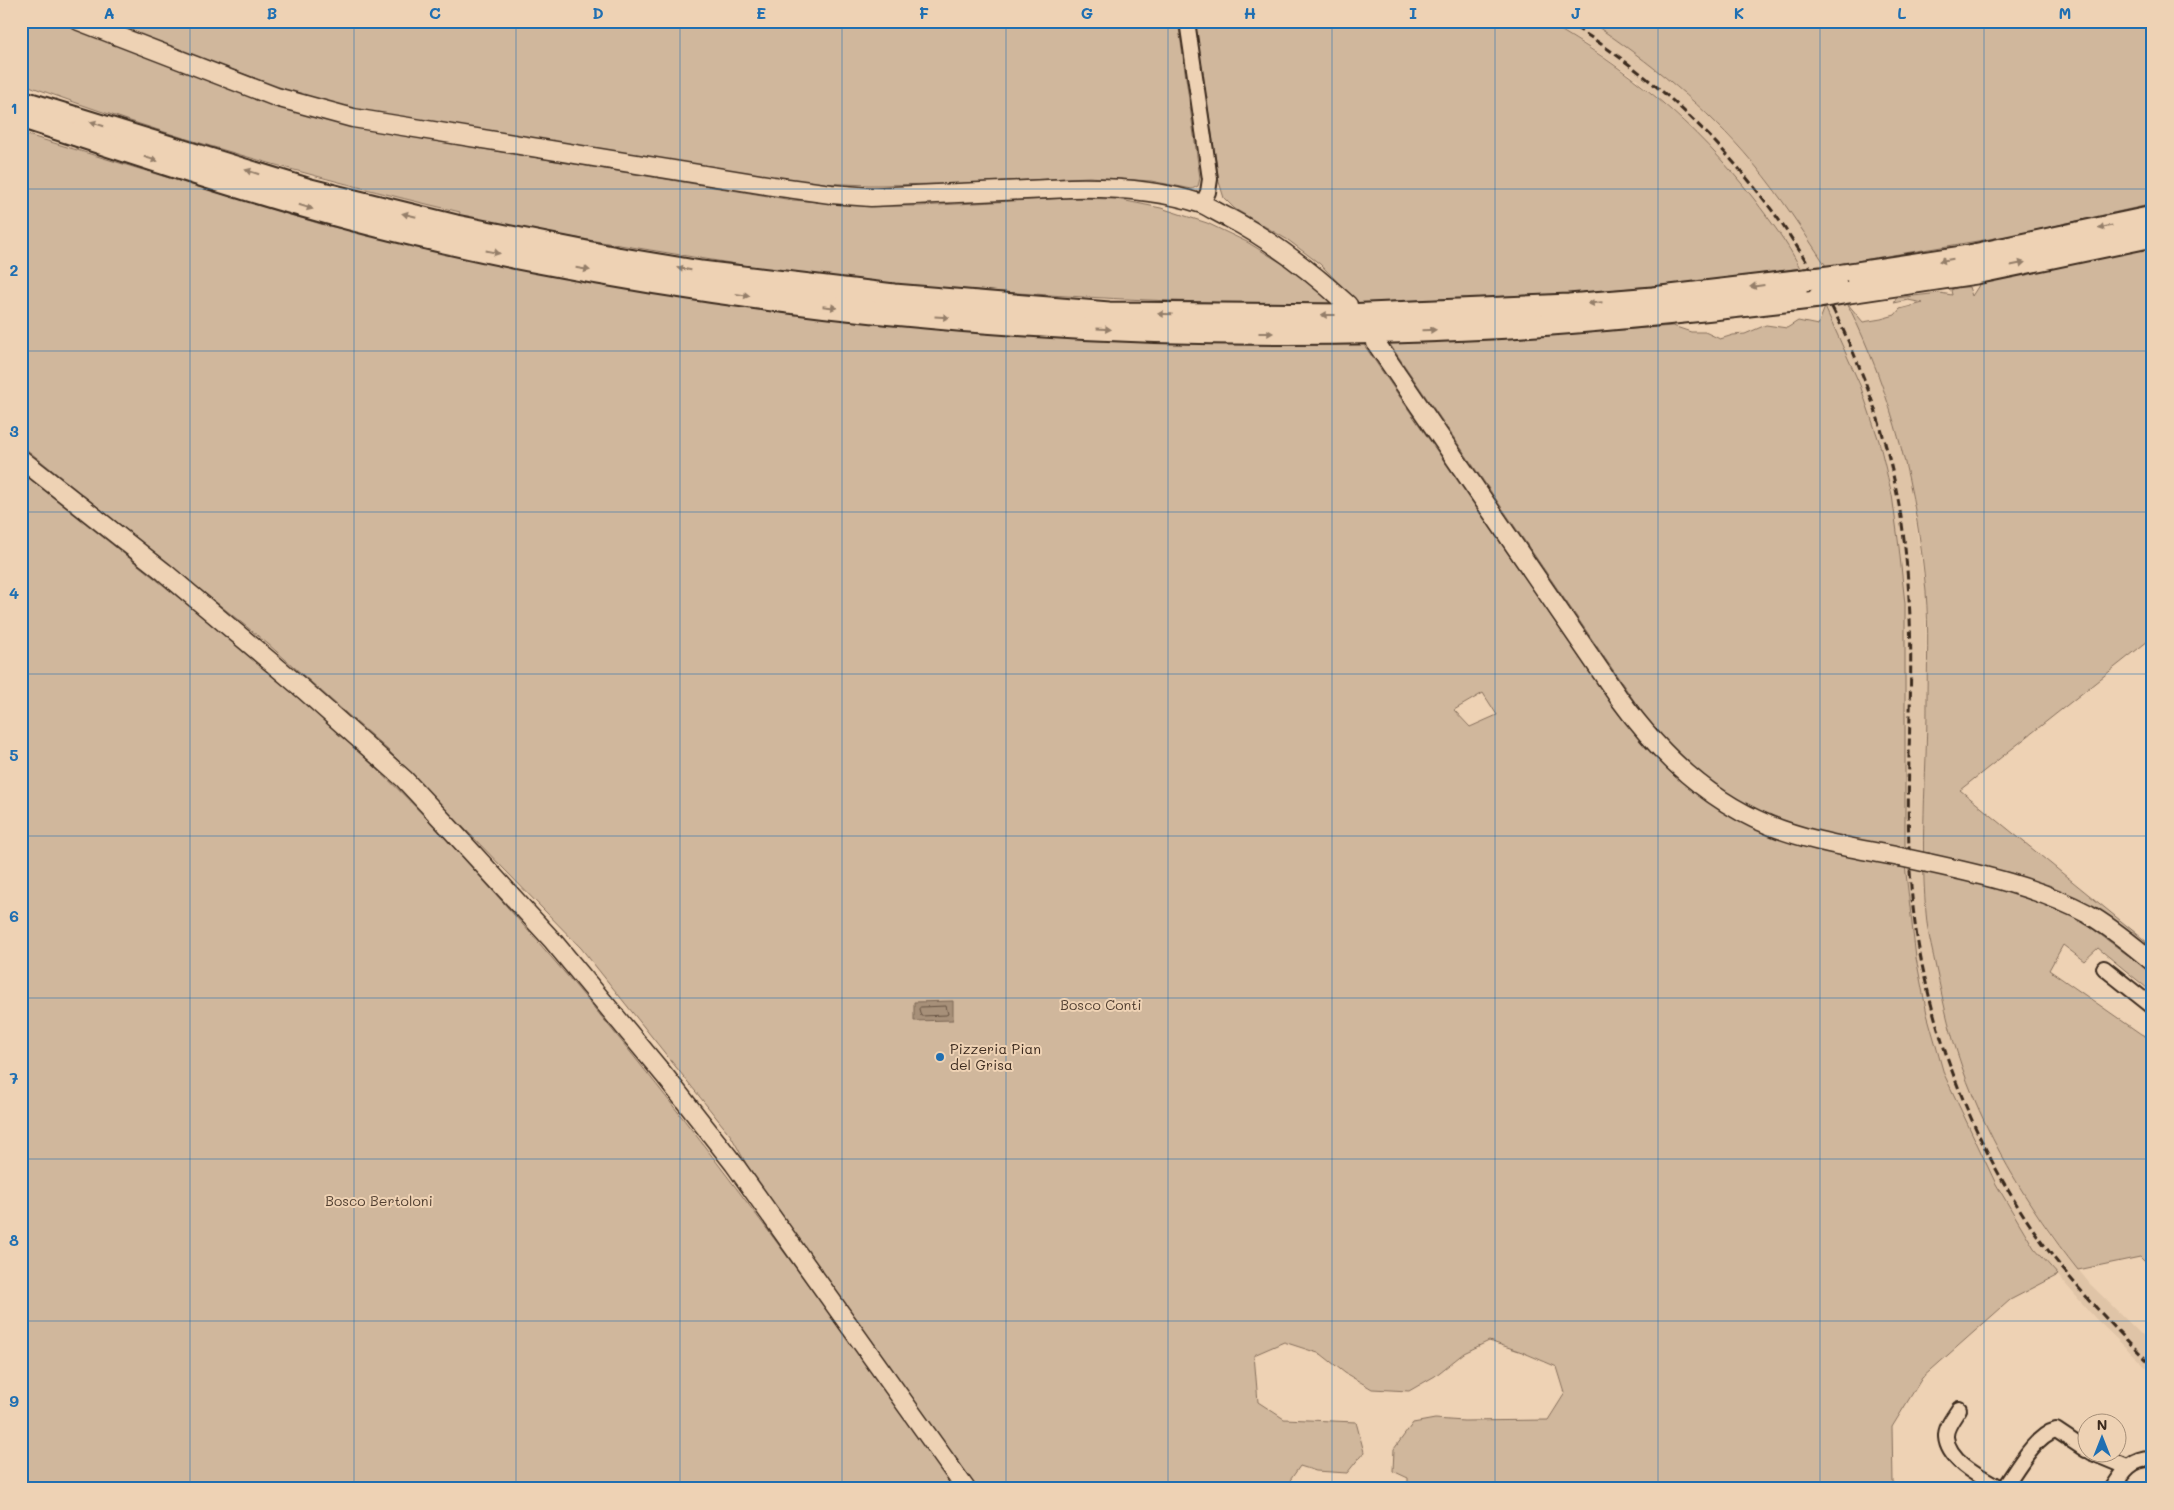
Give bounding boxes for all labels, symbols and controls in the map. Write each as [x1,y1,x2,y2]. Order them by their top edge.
text: A [103,2,115,23]
text: B [267,2,277,23]
text: C [429,2,441,23]
text: D [592,2,604,23]
text: E [756,2,766,23]
text: F [919,2,929,23]
text: G [1081,2,1093,23]
text: H [1244,2,1256,23]
text: I [1409,2,1417,23]
text: J [1571,2,1581,23]
text: K [1734,2,1744,23]
text: L [1897,2,1907,23]
text: M [2059,2,2071,23]
text: 1 [10,97,18,118]
one-way arrow [89,120,104,128]
one-way arrow [144,155,159,163]
one-way arrow [244,168,259,176]
one-way arrow [299,204,314,212]
one-way arrow [401,211,416,219]
one-way arrow [2098,223,2113,231]
one-way arrow [486,248,501,256]
one-way arrow [1938,256,1954,264]
text: 2 [10,259,19,280]
one-way arrow [2011,260,2026,268]
one-way arrow [575,265,591,273]
one-way arrow [676,265,692,273]
one-way arrow [1748,282,1764,290]
one-way arrow [735,292,751,300]
one-way arrow [1587,299,1603,307]
one-way arrow [823,303,839,311]
one-way arrow [1157,310,1173,318]
one-way arrow [1320,311,1336,319]
one-way arrow [934,314,950,322]
one-way arrow [1096,326,1112,334]
one-way arrow [1421,326,1437,334]
one-way arrow [1259,329,1275,337]
text: 3 [9,420,19,441]
text: 4 [9,582,19,603]
text: 5 [9,744,19,765]
text: 6 [9,905,19,926]
park label: Bosco Conti [1060,995,1142,1014]
place label: Pizzeria Pian del Grisa [950,1039,1041,1074]
marker: Pizzeria Pian del Grisa [934,1051,946,1063]
text: 7 [10,1067,19,1088]
park label: Bosco Bertoloni [325,1191,433,1210]
text: 8 [9,1229,19,1250]
text: 9 [9,1390,19,1411]
north arrow [2076,1412,2126,1462]
text: N [2097,1415,2107,1434]

